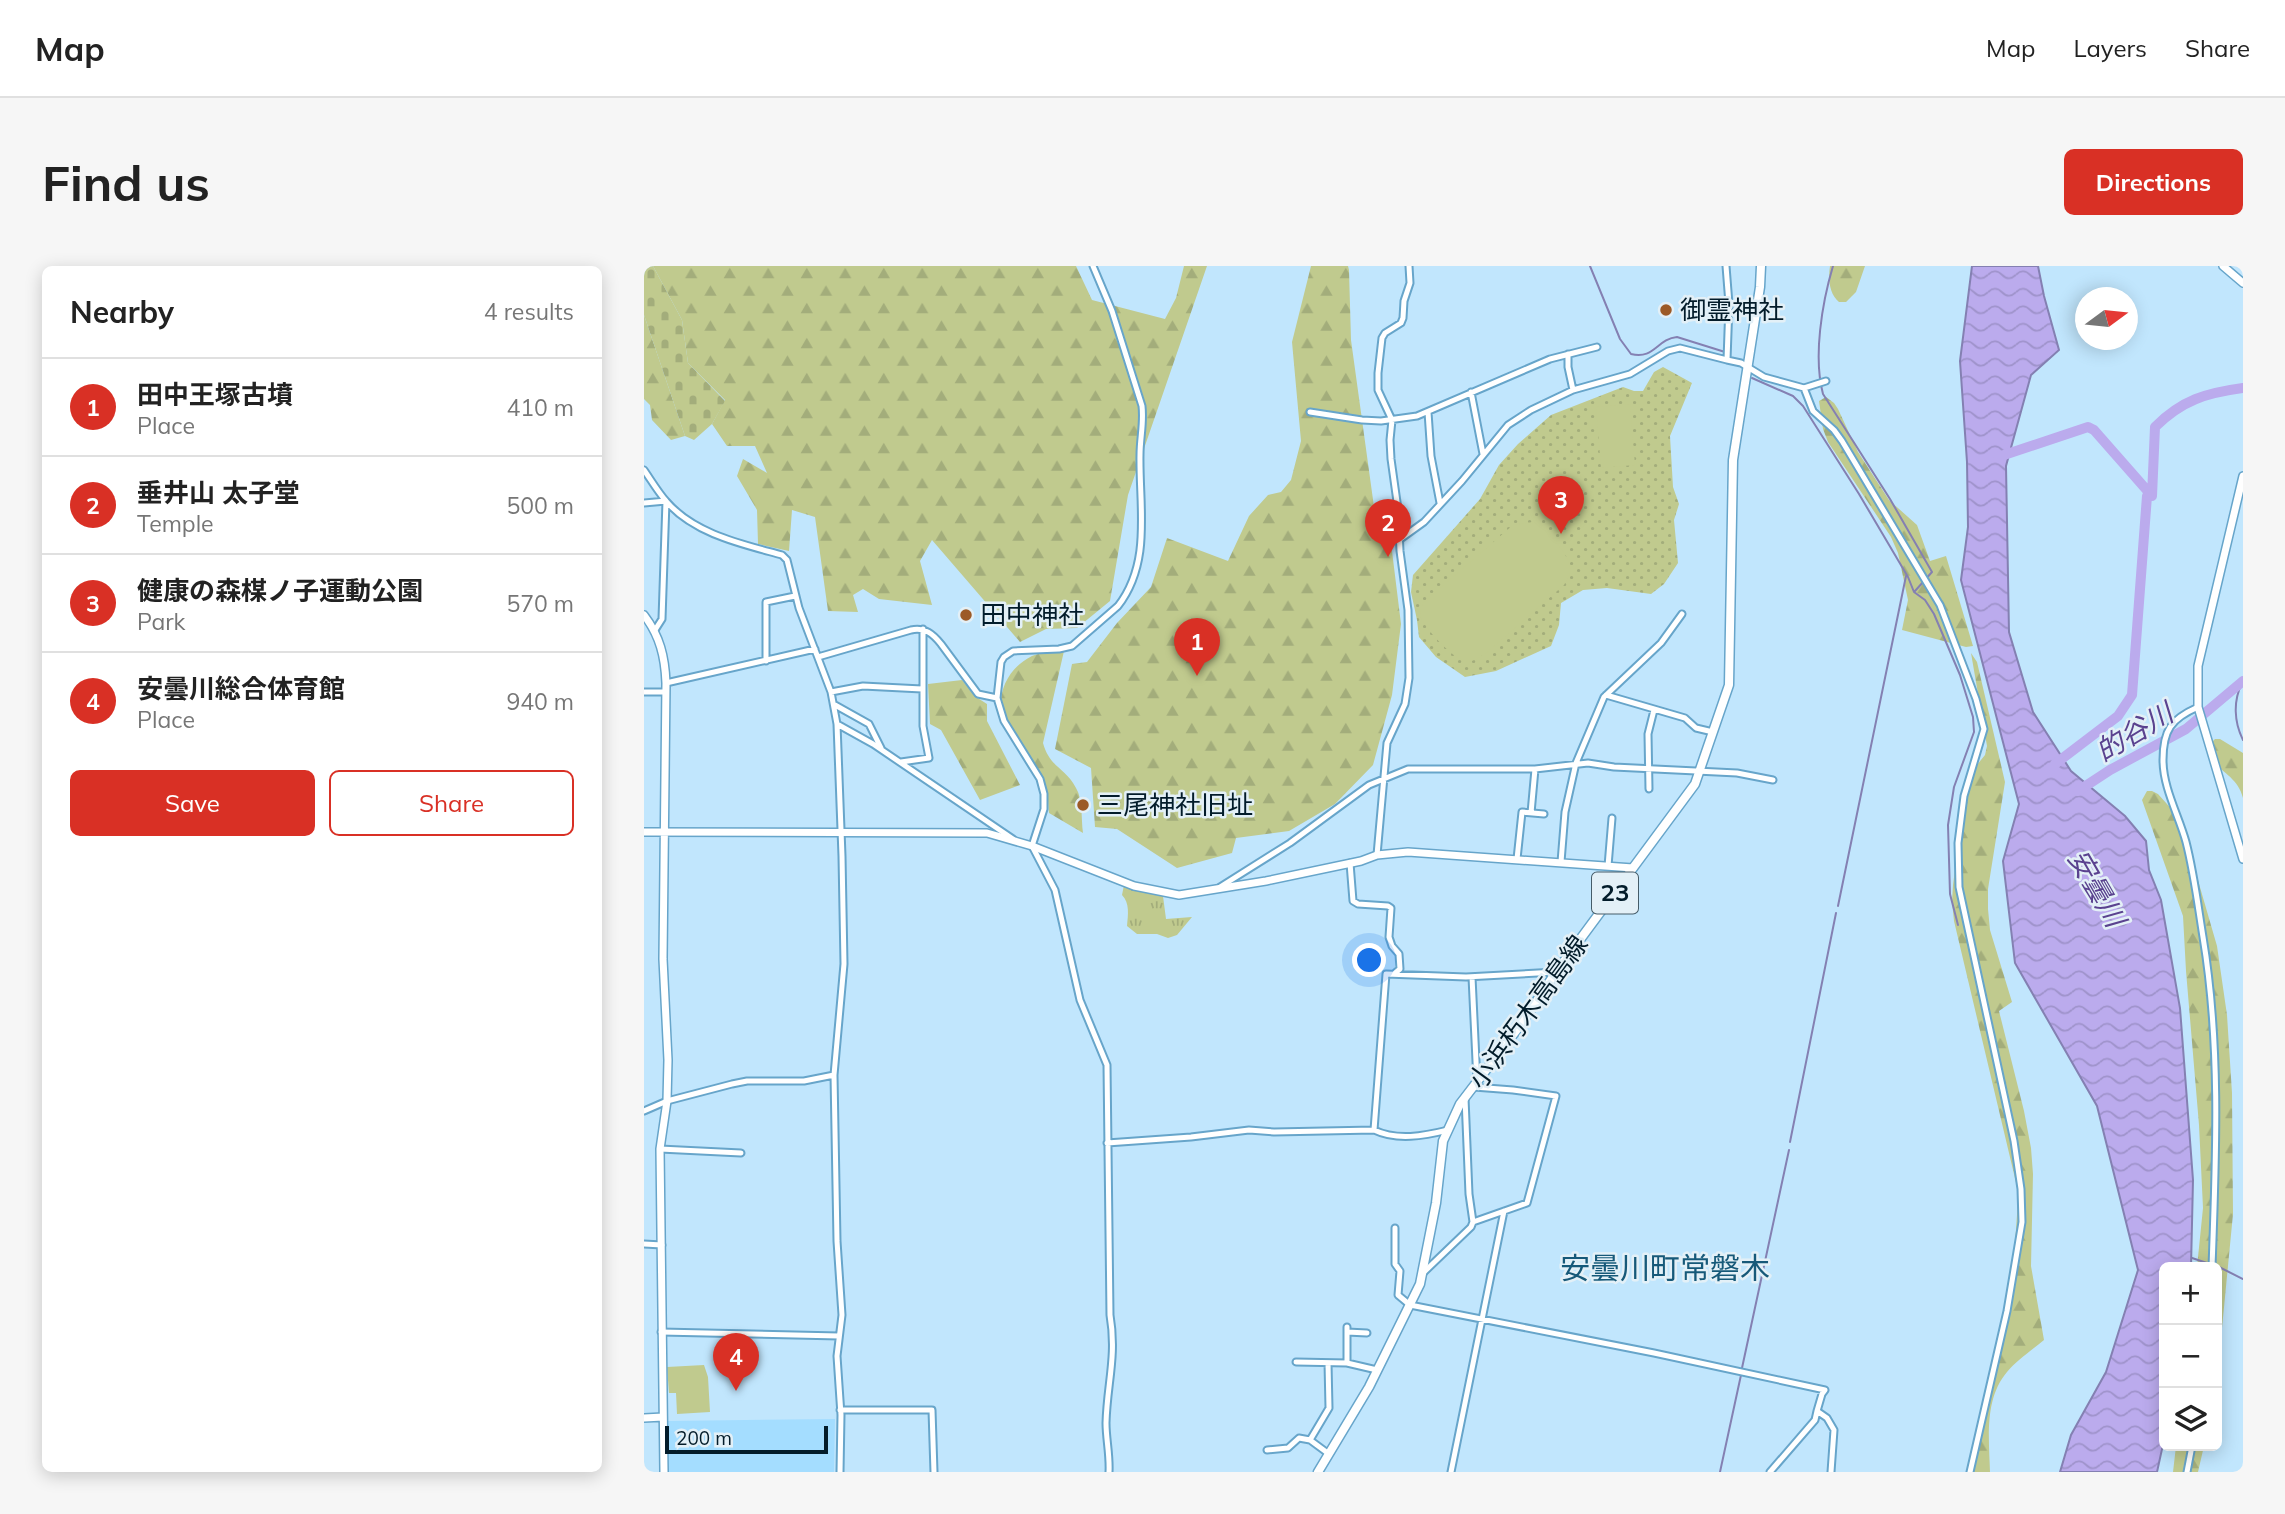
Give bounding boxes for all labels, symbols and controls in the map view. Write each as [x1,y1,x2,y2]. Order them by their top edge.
text: Map [35,28,105,69]
text: Map [1986,33,2035,63]
text: Layers [2073,33,2147,63]
text: Share [2185,33,2250,63]
button: Directions [2064,149,2243,215]
text: Find us [42,152,210,213]
north arrow [2075,287,2138,350]
text: Nearby [70,293,174,331]
place label: 御霊神社 [1680,293,1784,326]
text: 4 results [484,297,574,326]
marker: 御霊神社 [1658,302,1674,318]
text: 田中王塚古墳 [137,378,293,411]
text: 1 [86,393,100,422]
text: 410 m [506,393,574,422]
text: Place [137,411,195,440]
text: 垂井山 太子堂 [137,476,300,509]
pin: 3 [1538,476,1584,534]
text: 2 [86,491,100,520]
text: 500 m [506,491,574,520]
pin: 2 [1365,499,1411,557]
text: Temple [137,509,214,538]
text: 健康の森楳ノ子運動公園 [137,574,423,607]
text: 3 [86,589,100,618]
text: 570 m [506,589,574,618]
place label: 田中神社 [980,598,1084,631]
text: Park [137,607,185,636]
marker: 田中神社 [958,607,974,623]
pin: 1 [1174,618,1220,676]
text: 安曇川総合体育館 [137,672,345,705]
text: 4 [86,687,100,716]
text: 940 m [506,687,574,716]
water label: 的谷川 [2089,693,2181,768]
text: Place [137,705,195,734]
button: Save [70,770,315,836]
button: Share [329,770,574,836]
place label: 三尾神社旧址 [1097,788,1253,821]
marker: 三尾神社旧址 [1075,797,1091,813]
water label: 安曇川 [2061,843,2135,935]
road number: 23 [1592,872,1638,914]
street label: 小浜朽木高島線 [1461,928,1594,1095]
your location [1352,943,1386,977]
district label: 安曇川町常磐木 [1560,1249,1770,1287]
map controls [2159,1262,2222,1451]
button: + [2159,1262,2222,1325]
button: − [2159,1325,2222,1388]
pin: 4 [713,1333,759,1391]
button: layers [2159,1388,2222,1451]
scale bar [665,1423,828,1455]
text: 200 m [676,1426,732,1450]

